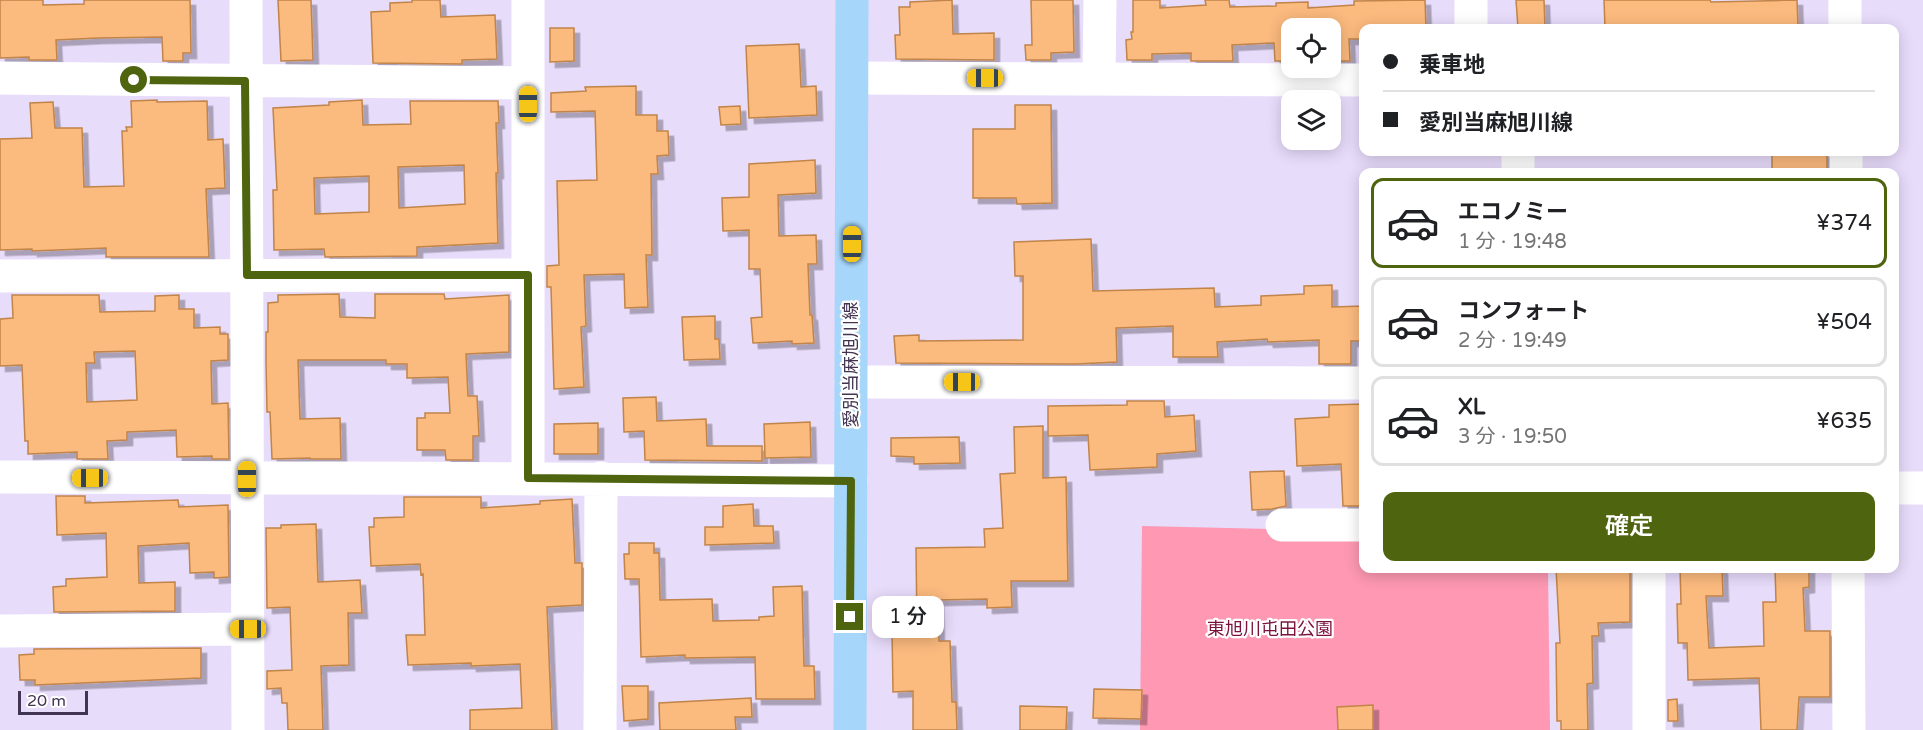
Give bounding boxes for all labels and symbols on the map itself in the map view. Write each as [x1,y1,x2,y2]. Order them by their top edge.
route start [120,66,147,93]
car [967,69,1003,87]
car [519,86,537,122]
car [843,226,861,262]
street label: 愛別当麻旭川線 [840,302,862,428]
car [944,373,980,391]
car [238,461,256,497]
car [72,469,108,487]
callout: 1 分 [871,596,943,638]
route end [836,603,863,630]
park label: 東旭川屯田公園 [1207,618,1333,640]
car [230,620,266,638]
scale bar [18,688,88,716]

